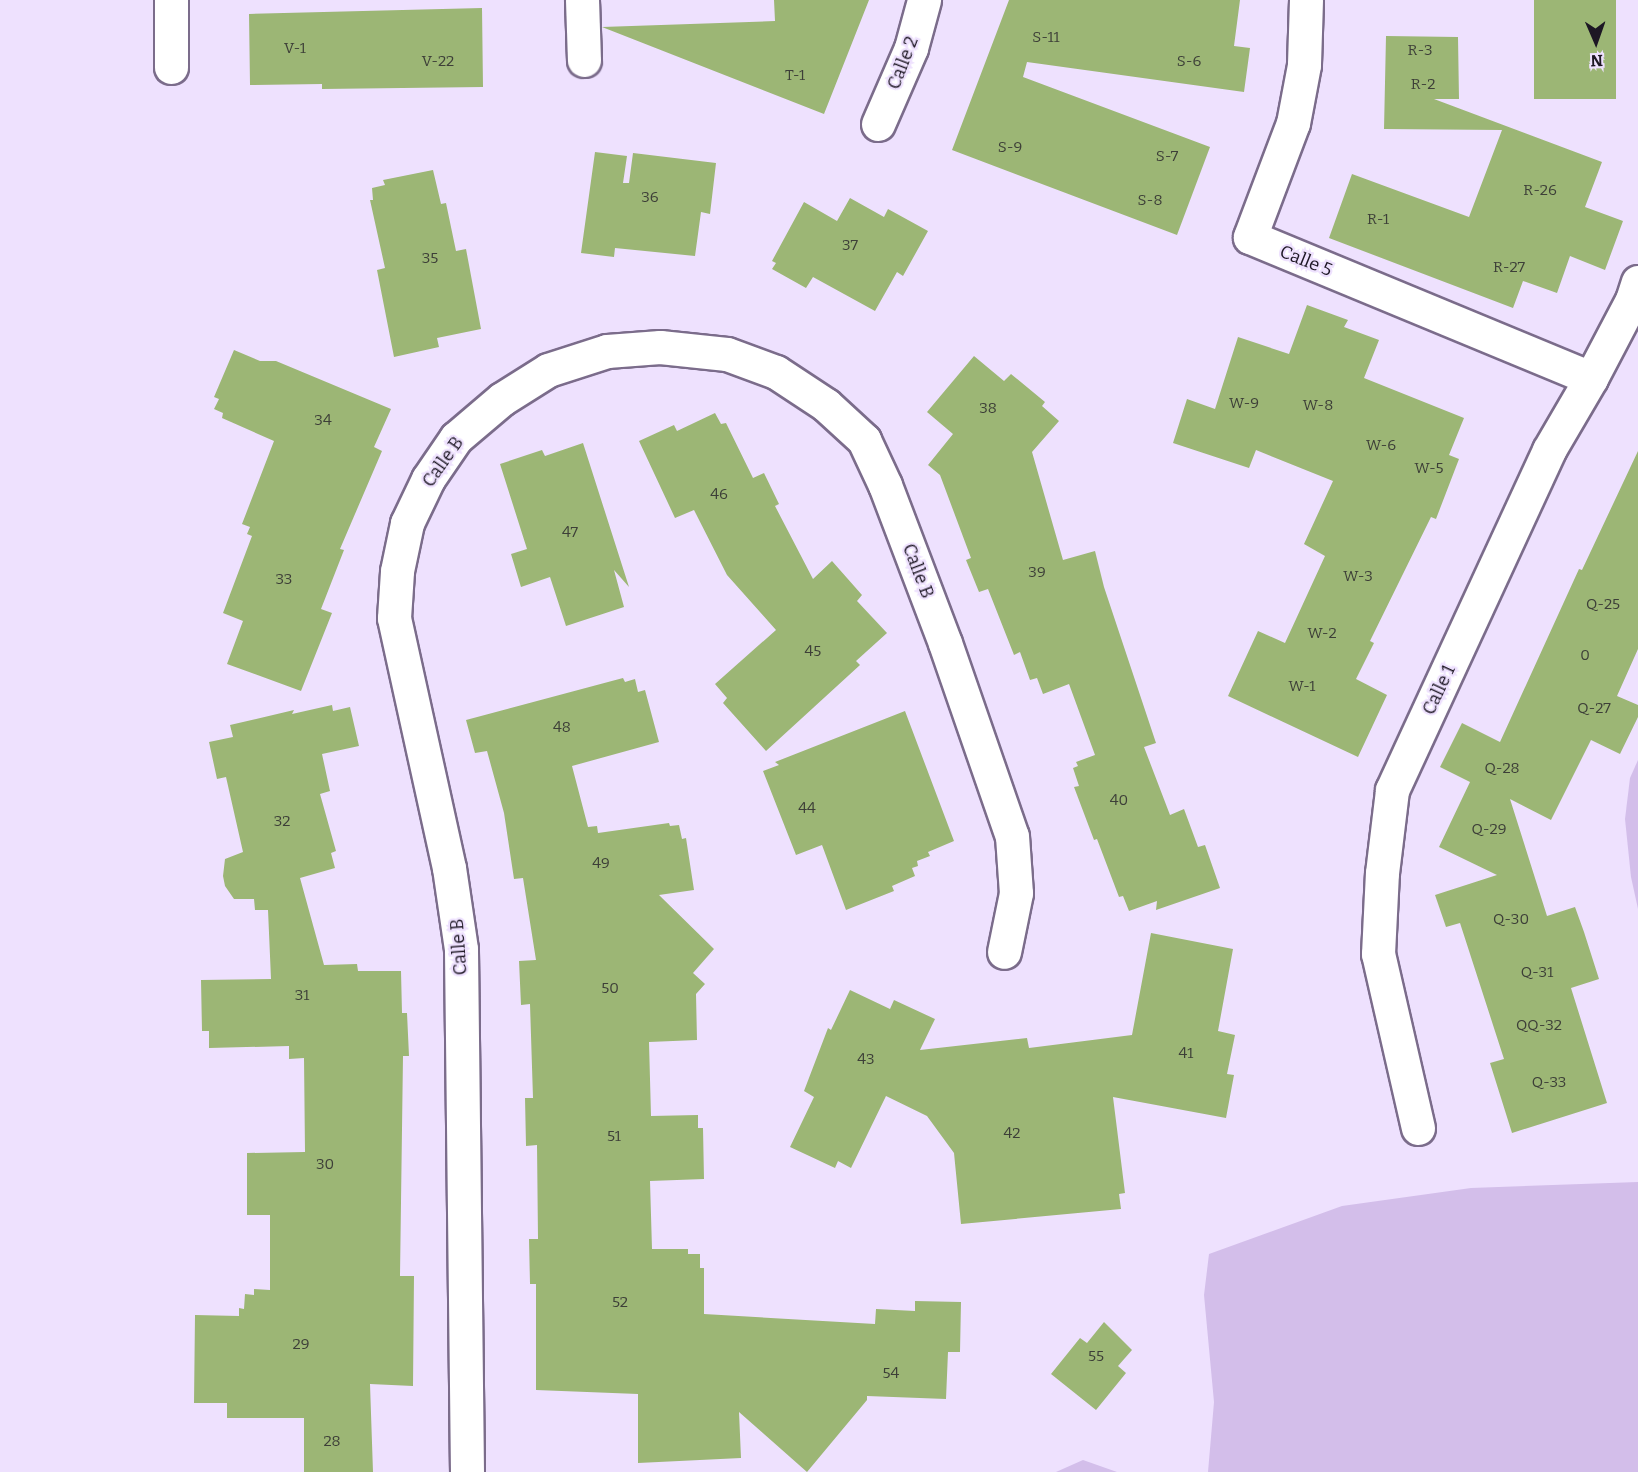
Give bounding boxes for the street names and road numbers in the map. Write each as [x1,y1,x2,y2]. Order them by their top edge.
street label: Calle 2 [883,34,923,92]
street label: Calle 5 [1277,241,1335,281]
street label: Calle B [418,433,468,491]
street label: Calle B [898,541,938,601]
street label: Calle 1 [1418,662,1460,718]
street label: Calle B [446,918,472,976]

